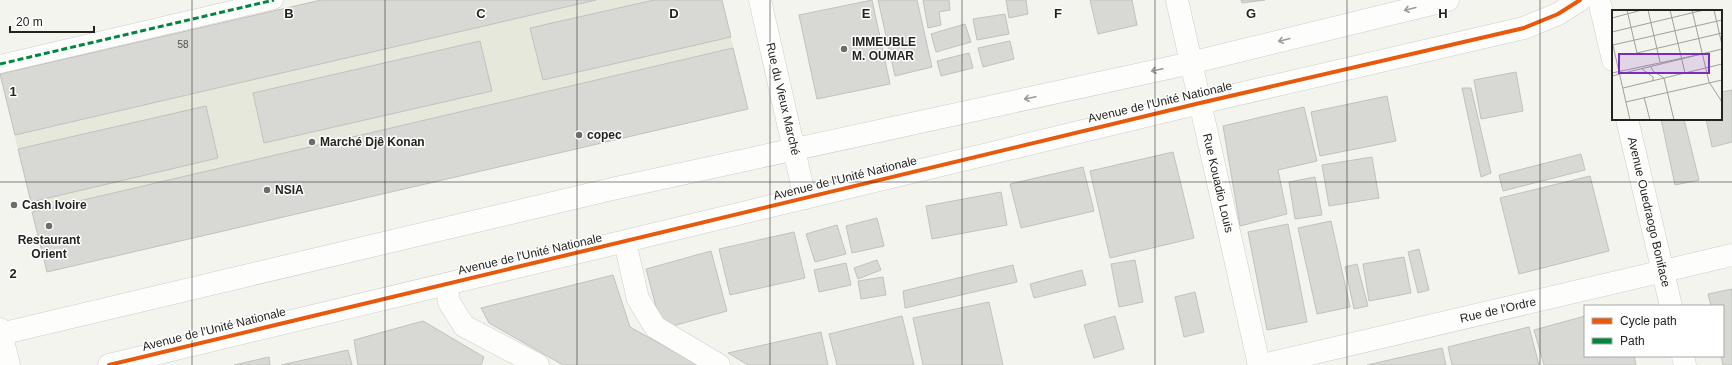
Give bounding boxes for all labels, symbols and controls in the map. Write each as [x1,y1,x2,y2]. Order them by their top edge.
text: B [284,6,294,21]
text: C [476,6,486,21]
text: D [669,6,679,21]
text: E [862,6,871,21]
text: F [1054,6,1062,21]
text: G [1246,6,1256,21]
one-way arrow [1404,6,1417,14]
text: H [1438,6,1448,21]
scale bar [10,8,94,34]
inset map [1612,10,1722,120]
text: 20 m [16,15,43,29]
place label: IMMEUBLE M. OUMAR [852,35,916,63]
one-way arrow [1277,36,1290,44]
house number: 58 [177,39,189,50]
street label: Rue du Vieux Marché [763,41,803,157]
marker: IMMEUBLE M. OUMAR [839,44,849,54]
one-way arrow [1151,66,1164,74]
street label: Avenue de l'Unité Nationale [1087,79,1234,125]
text: 1 [9,84,17,99]
one-way arrow [1024,94,1037,102]
place label: copec [587,128,622,142]
marker: copec [574,130,584,140]
street label: Rue Kouadio Louis [1200,132,1236,234]
place label: Marché Djê Konan [320,135,425,149]
street label: Avenue Ouedraogo Boniface [1625,135,1673,289]
marker: Marché Djê Konan [307,137,317,147]
street label: Avenue de l'Unité Nationale [772,153,919,203]
place label: NSIA [275,183,304,197]
marker: NSIA [262,185,272,195]
place label: Cash Ivoire [22,198,87,212]
marker: Cash Ivoire [9,200,19,210]
marker: Restaurant Orient [44,221,54,231]
street label: Avenue de l'Unité Nationale [457,231,604,277]
place label: Restaurant Orient [18,233,80,261]
text: 2 [9,266,17,281]
street label: Rue de l'Ordre [1459,294,1538,326]
street label: Avenue de l'Unité Nationale [141,304,288,354]
legend [1584,305,1724,357]
text: Cycle path [1620,314,1677,328]
text: Path [1620,334,1645,348]

